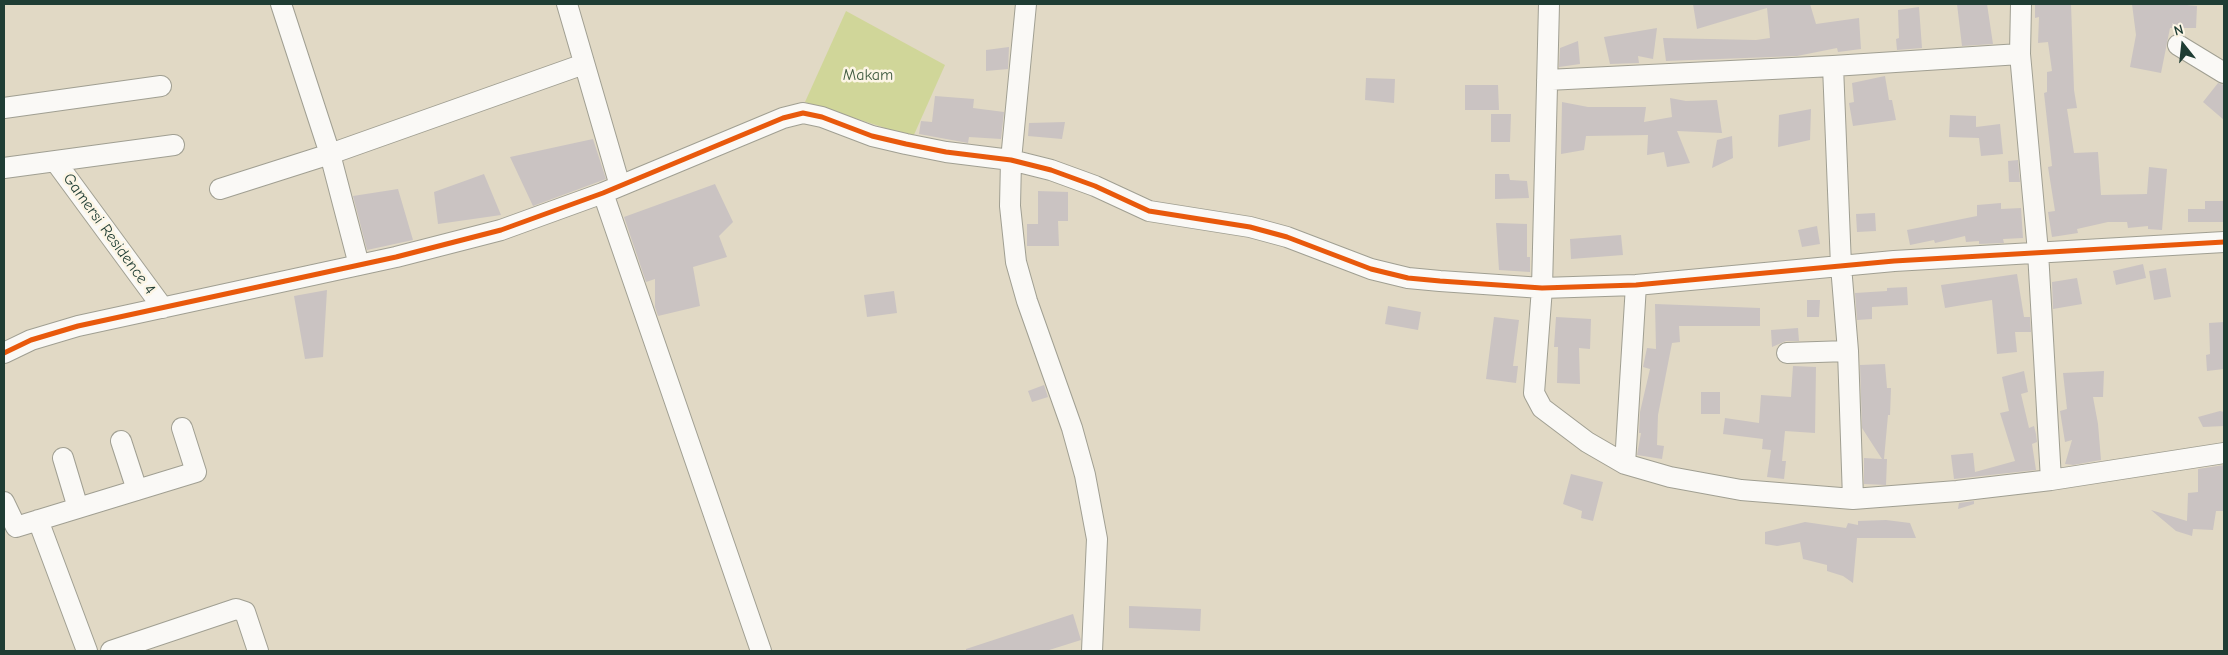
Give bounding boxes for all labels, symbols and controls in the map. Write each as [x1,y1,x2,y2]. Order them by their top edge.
north arrow [2158,20,2208,70]
text: N [2172,21,2185,40]
park label: Makam [843,65,893,85]
street label: Gamersi Residence 4 [59,170,159,298]

